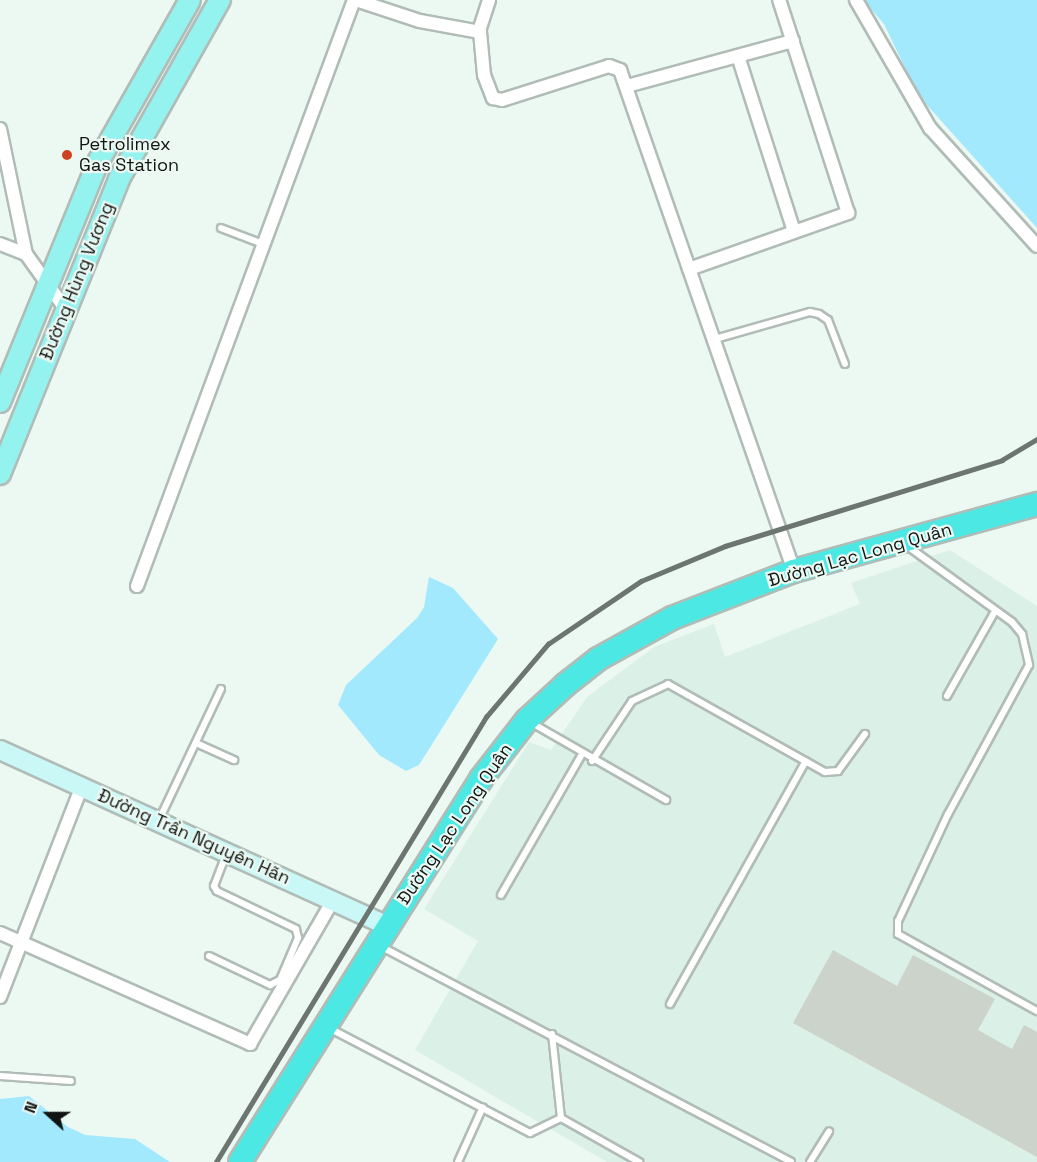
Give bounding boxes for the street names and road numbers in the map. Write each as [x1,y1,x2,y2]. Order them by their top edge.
street label: Đường Hùng Vương [35,199,119,363]
street label: Đường Lạc Long Quân [766,518,954,592]
street label: Đường Lạc Long Quân [393,739,517,909]
street label: Đường Trần Nguyên Hãn [94,785,294,889]

